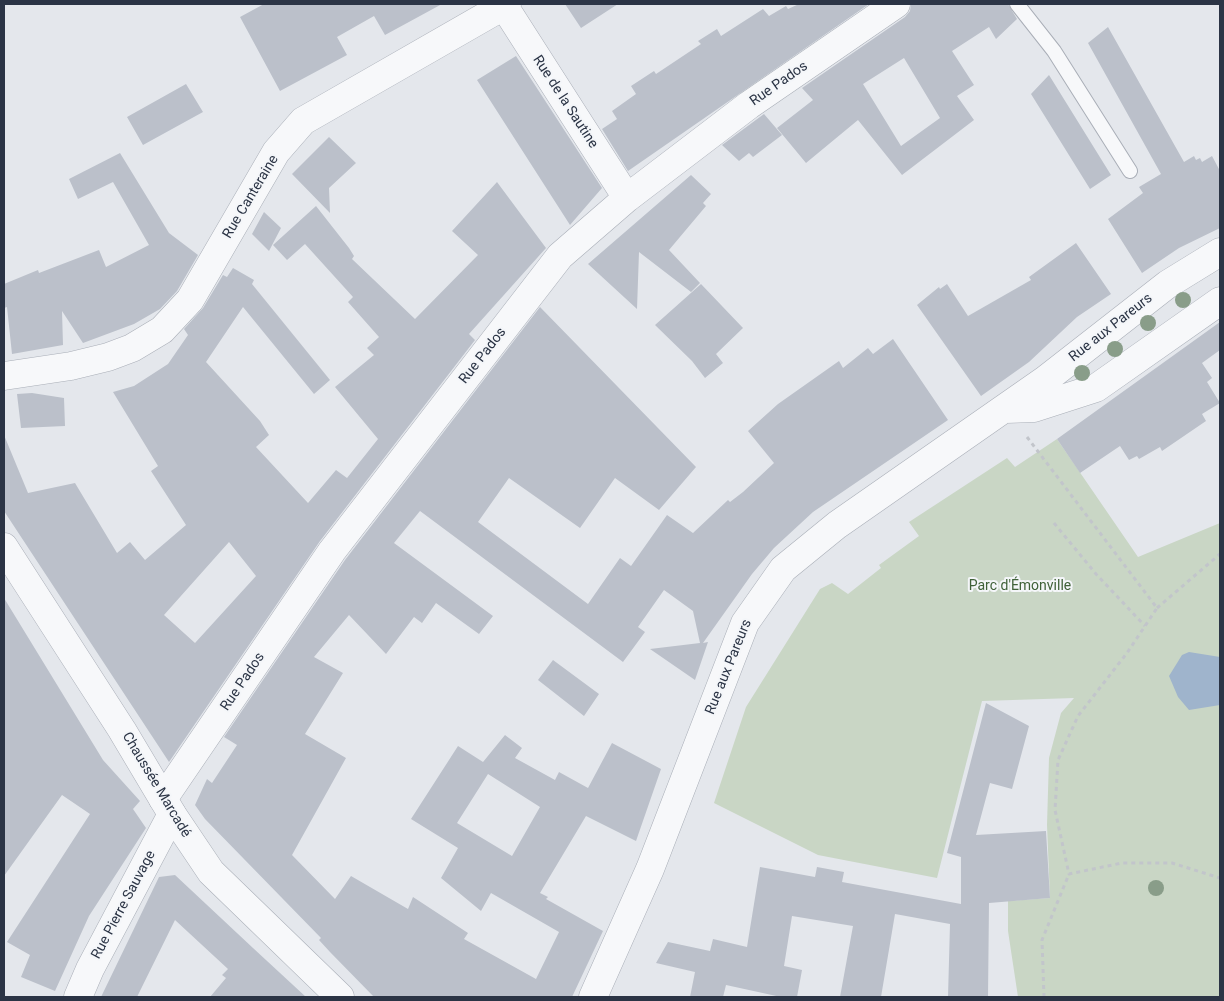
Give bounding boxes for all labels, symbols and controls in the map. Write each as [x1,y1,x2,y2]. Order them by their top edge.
street label: Rue de la Sautine [529,52,601,152]
street label: Rue Pados [747,58,811,110]
street label: Rue Canteraine [220,152,282,242]
street label: Rue aux Pareurs [1066,290,1156,366]
street label: Rue Pados [456,325,510,387]
park label: Parc d'Émonville [969,578,1071,594]
street label: Rue aux Pareurs [702,617,756,717]
street label: Rue Pados [217,650,269,714]
street label: Chaussée Marcadé [118,729,194,841]
street label: Rue Pierre Sauvage [88,848,160,962]

